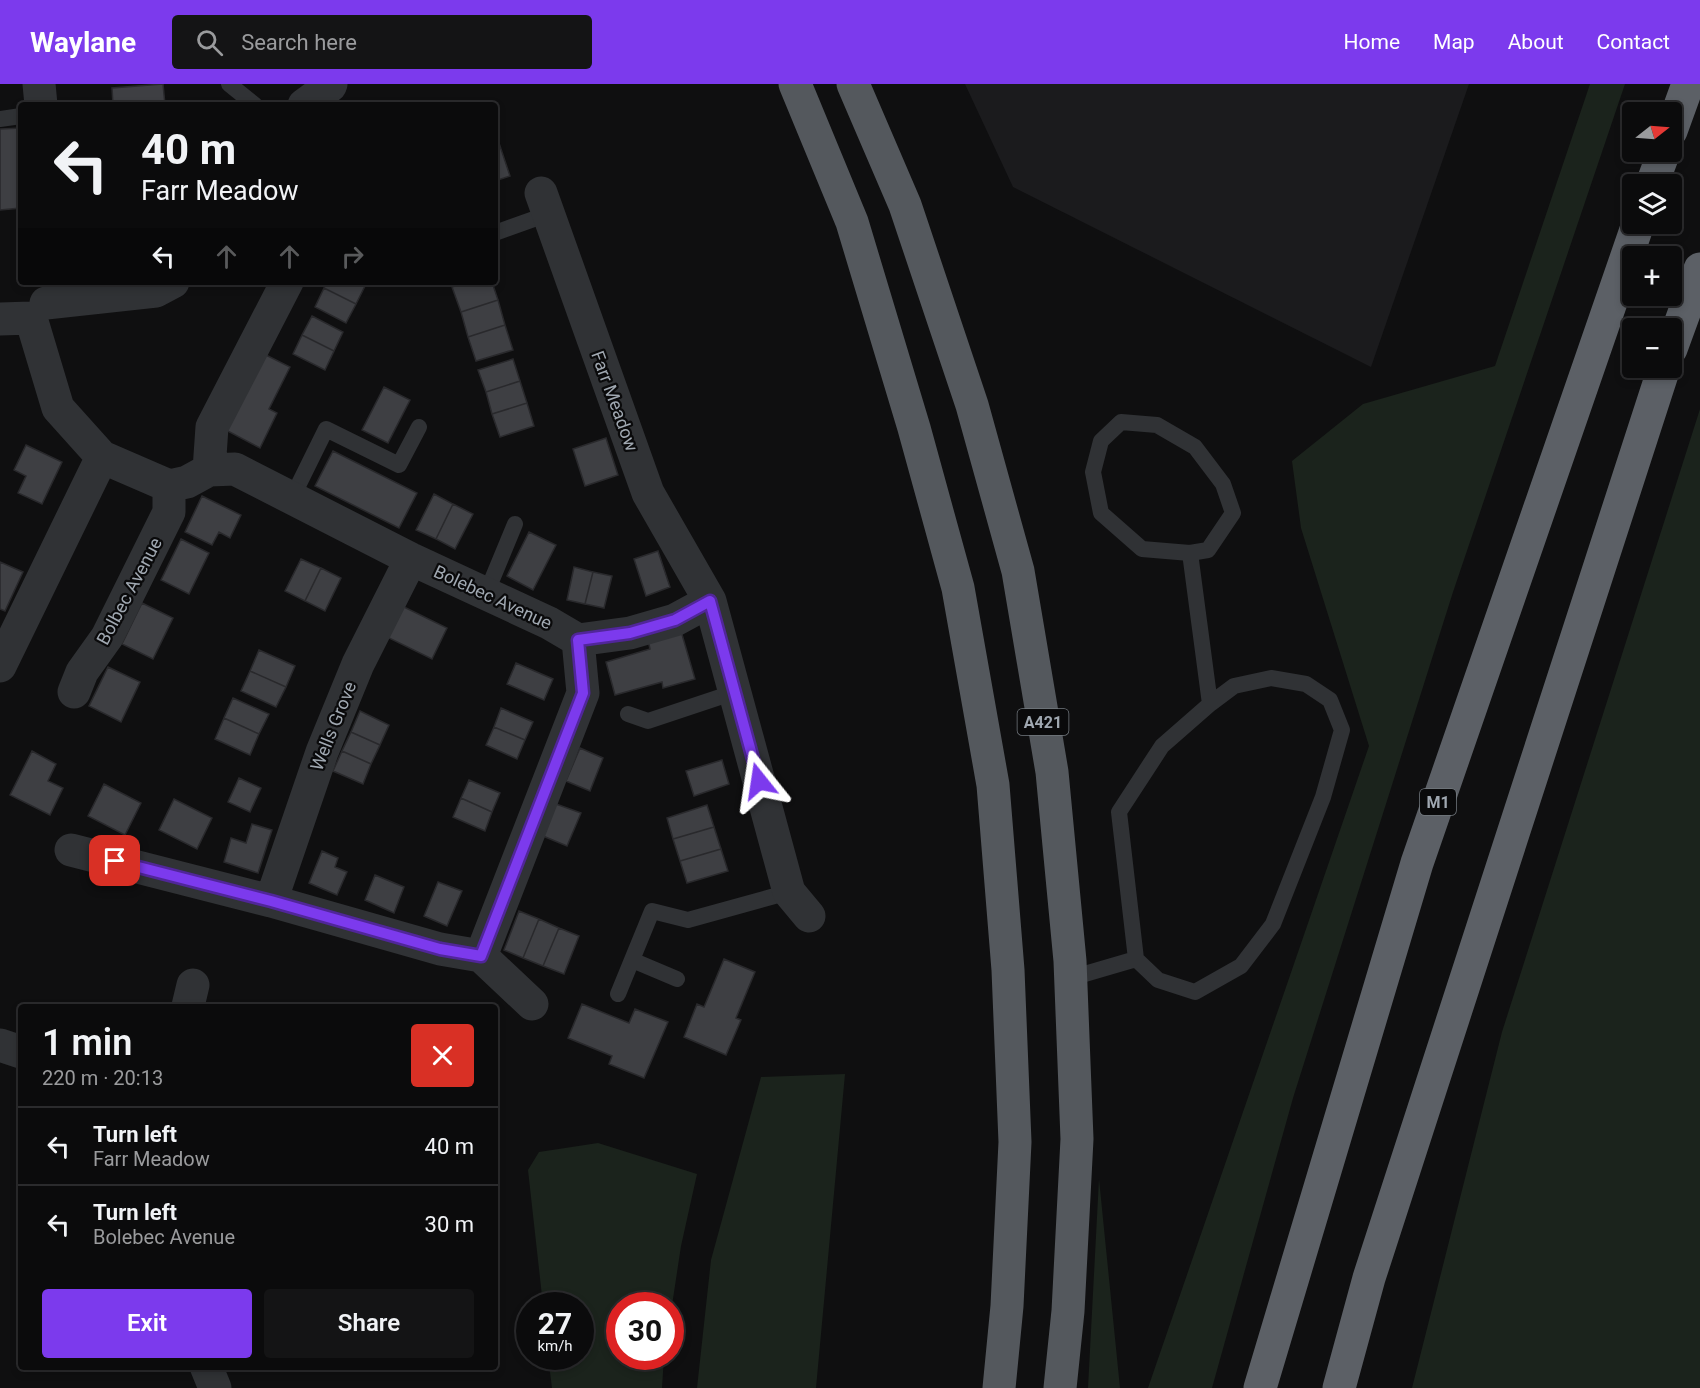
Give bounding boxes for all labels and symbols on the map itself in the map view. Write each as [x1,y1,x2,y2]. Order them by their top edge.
north arrow [1622,102,1682,162]
street label: Farr Meadow [587,348,643,454]
street label: Bolbec Avenue [92,534,166,648]
street label: Bolebec Avenue [431,560,555,634]
street label: Wells Grove [306,678,360,774]
road number: A421 [1018,709,1068,735]
position arrow [727,749,791,813]
road number: M1 [1420,789,1456,815]
pin [89,835,140,886]
speed limit sign: 30 [606,1292,684,1370]

